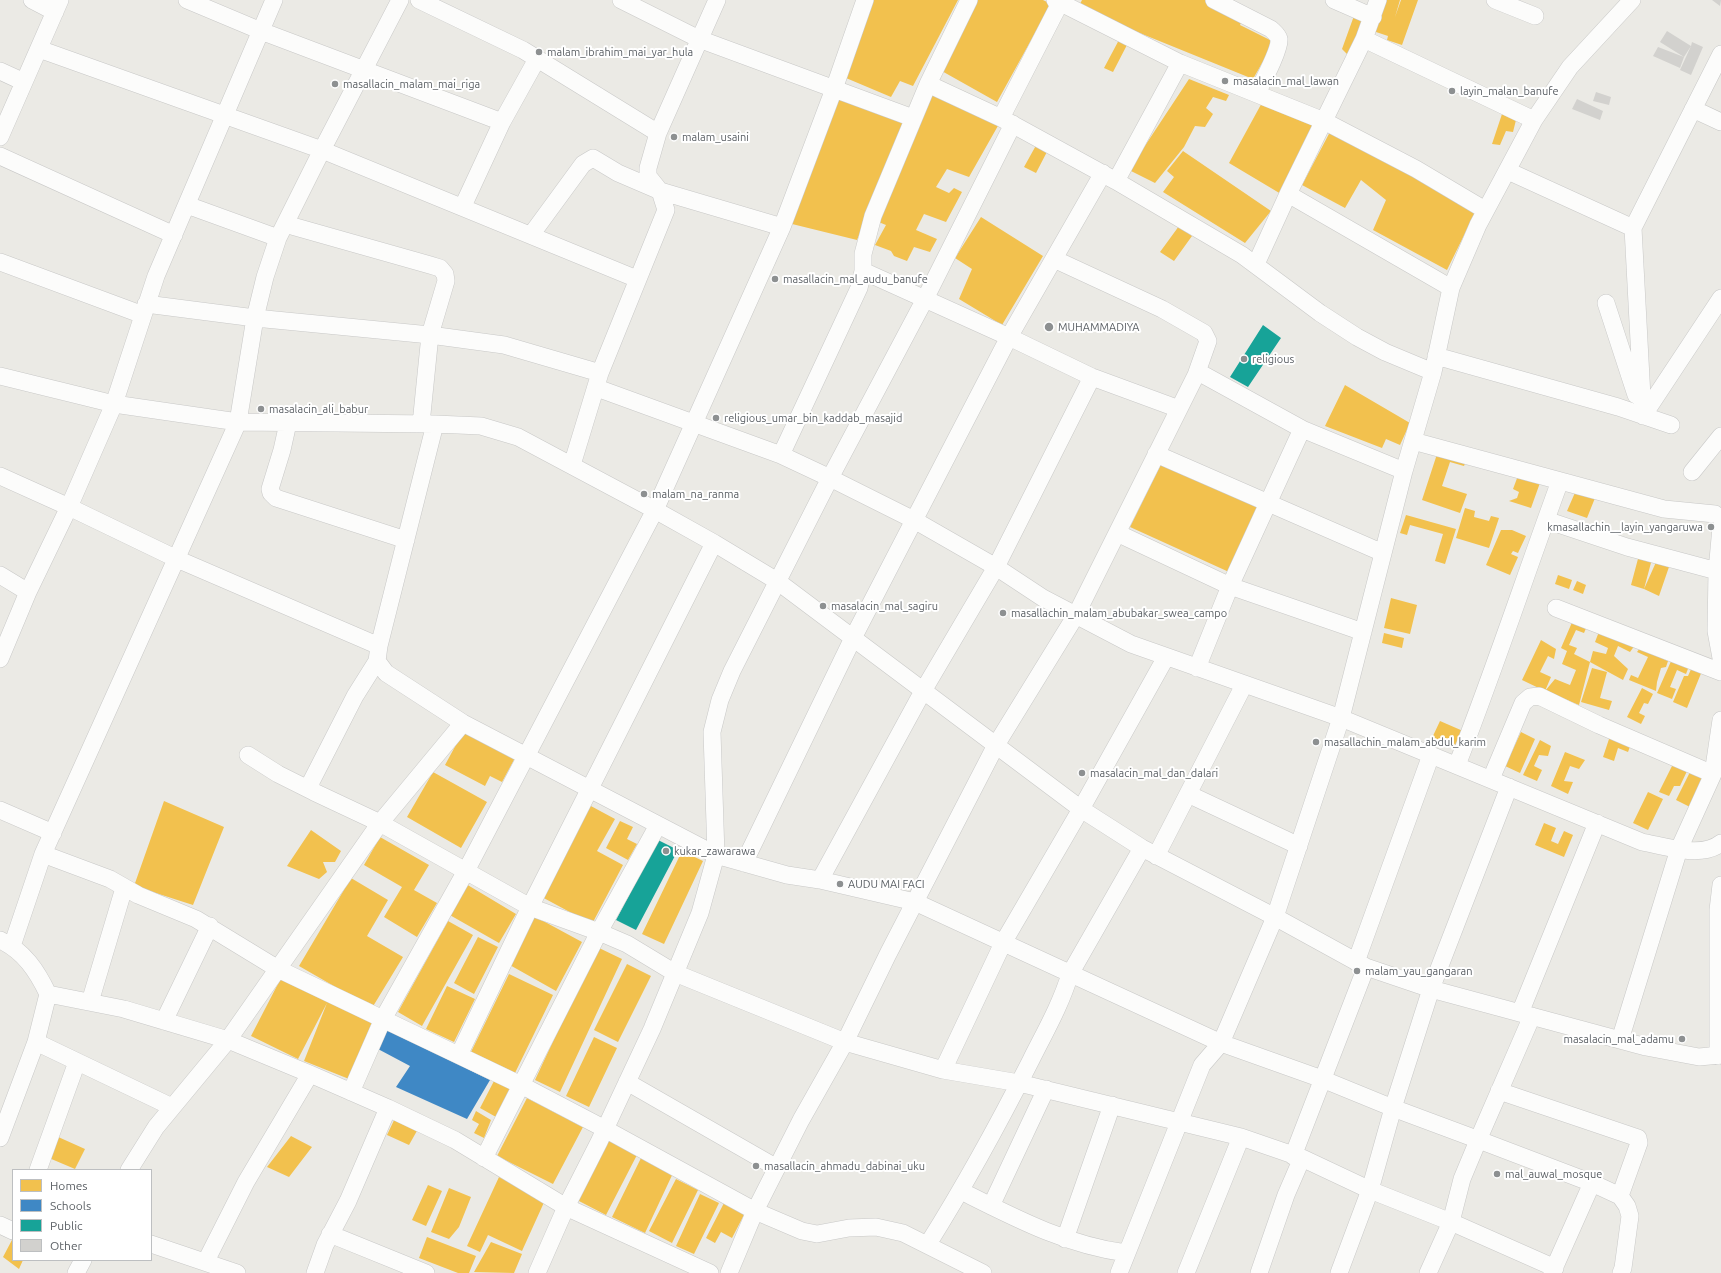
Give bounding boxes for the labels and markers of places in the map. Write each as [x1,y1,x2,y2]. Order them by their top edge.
place label: malam_ibrahim_mai_yar_hula [547,45,693,59]
marker: malam_ibrahim_mai_yar_hula [534,47,544,57]
place label: masalacin_mal_lawan [1233,74,1339,88]
marker: masalacin_mal_lawan [1220,76,1230,86]
place label: masallacin_malam_mai_riga [343,77,480,91]
marker: masallacin_malam_mai_riga [330,79,340,89]
place label: layin_malan_banufe [1460,84,1558,98]
marker: layin_malan_banufe [1447,86,1457,96]
place label: malam_usaini [682,130,749,144]
marker: malam_usaini [669,132,679,142]
place label: masallacin_mal_audu_banufe [783,272,928,286]
marker: masallacin_mal_audu_banufe [770,274,780,284]
place label: MUHAMMADIYA [1058,320,1139,334]
marker: MUHAMMADIYA [1043,321,1055,333]
place label: religious [1252,352,1294,366]
marker: religious [1239,354,1249,364]
place label: masalacin_ali_babur [269,402,368,416]
marker: masalacin_ali_babur [256,404,266,414]
place label: religious_umar_bin_kaddab_masajid [724,411,902,425]
marker: religious_umar_bin_kaddab_masajid [711,413,721,423]
place label: malam_na_ranma [652,487,739,501]
marker: malam_na_ranma [639,489,649,499]
place label: kmasallachin__layin_yangaruwa [1547,520,1703,534]
marker: kmasallachin__layin_yangaruwa [1706,522,1716,532]
place label: masalacin_mal_sagiru [831,599,938,613]
marker: masalacin_mal_sagiru [818,601,828,611]
place label: masallachin_malam_abubakar_swea_campo [1011,606,1227,620]
marker: masallachin_malam_abubakar_swea_campo [998,608,1008,618]
place label: masallachin_malam_abdul_karim [1324,735,1486,749]
marker: masallachin_malam_abdul_karim [1311,737,1321,747]
place label: masalacin_mal_dan_dalari [1090,766,1218,780]
marker: masalacin_mal_dan_dalari [1077,768,1087,778]
place label: kukar_zawarawa [674,844,755,858]
marker: kukar_zawarawa [661,846,671,856]
place label: AUDU MAI FACI [848,877,924,891]
marker: AUDU MAI FACI [835,879,845,889]
place label: malam_yau_gangaran [1365,964,1473,978]
marker: malam_yau_gangaran [1352,966,1362,976]
place label: masalacin_mal_adamu [1563,1032,1674,1046]
marker: masalacin_mal_adamu [1677,1034,1687,1044]
place label: masallacin_ahmadu_dabinai_uku [764,1159,925,1173]
marker: masallacin_ahmadu_dabinai_uku [751,1161,761,1171]
place label: mal_auwal_mosque [1505,1167,1602,1181]
marker: mal_auwal_mosque [1492,1169,1502,1179]

